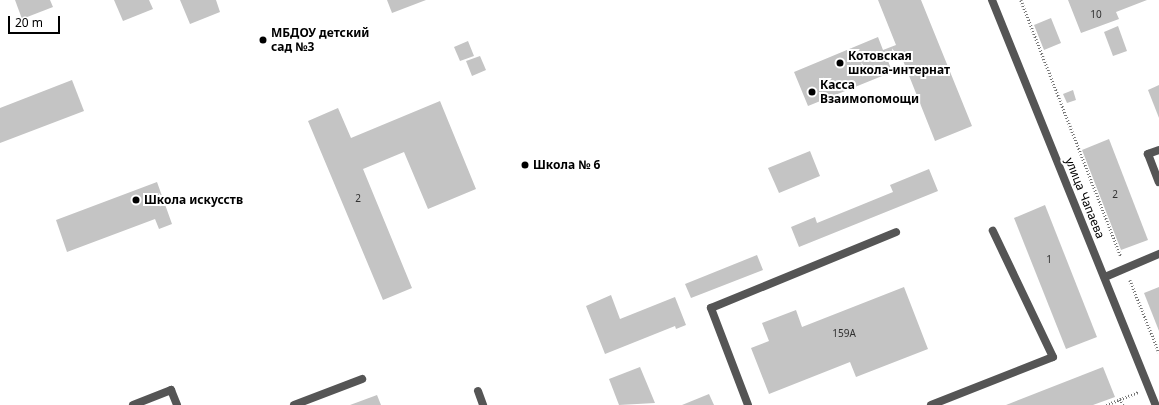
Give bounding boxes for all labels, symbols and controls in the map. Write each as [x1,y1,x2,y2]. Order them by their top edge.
scale bar [10,8,62,34]
house number: 10 [1090,9,1102,21]
text: 20 m [15,14,43,31]
place label: МБДОУ детский сад №3 [271,26,369,54]
marker: МБДОУ детский сад №3 [258,35,268,45]
place label: Котовская школа-интернат [848,49,950,77]
marker: Котовская школа-интернат [835,58,845,68]
place label: Касса Взаимопомощи [820,78,919,106]
marker: Касса Взаимопомощи [807,87,817,97]
street label: улица Чапаева [1062,155,1108,241]
place label: Школа № 6 [533,158,600,172]
marker: Школа № 6 [520,160,530,170]
house number: 2 [1112,189,1118,201]
place label: Школа искусств [144,193,243,207]
house number: 2 [355,193,361,205]
marker: Школа искусств [131,195,141,205]
house number: 1 [1046,254,1052,266]
house number: 159А [832,328,856,340]

